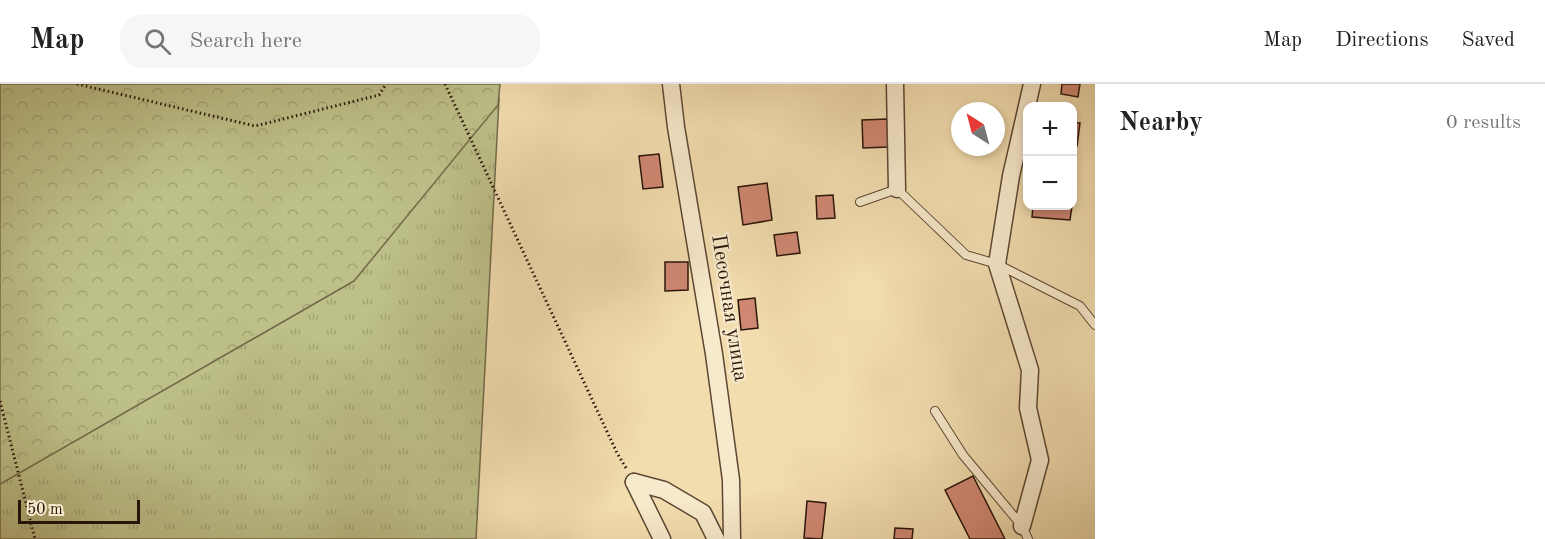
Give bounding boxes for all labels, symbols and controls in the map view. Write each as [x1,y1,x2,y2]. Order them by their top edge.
search box [120,14,540,68]
icon: search [141,25,174,58]
text: Map [30,27,84,55]
text: Search here [189,30,302,52]
text: Map [1263,30,1302,51]
text: Directions [1335,30,1429,51]
text: Saved [1462,30,1515,51]
north arrow [951,102,1005,156]
map controls [1023,102,1077,210]
button: + [1023,102,1077,156]
text: Nearby [1119,110,1203,136]
text: 0 results [1446,113,1521,133]
button: − [1023,156,1077,210]
street label: Песочная улица [707,233,751,383]
scale bar [18,497,140,524]
text: 50 m [27,502,63,518]

